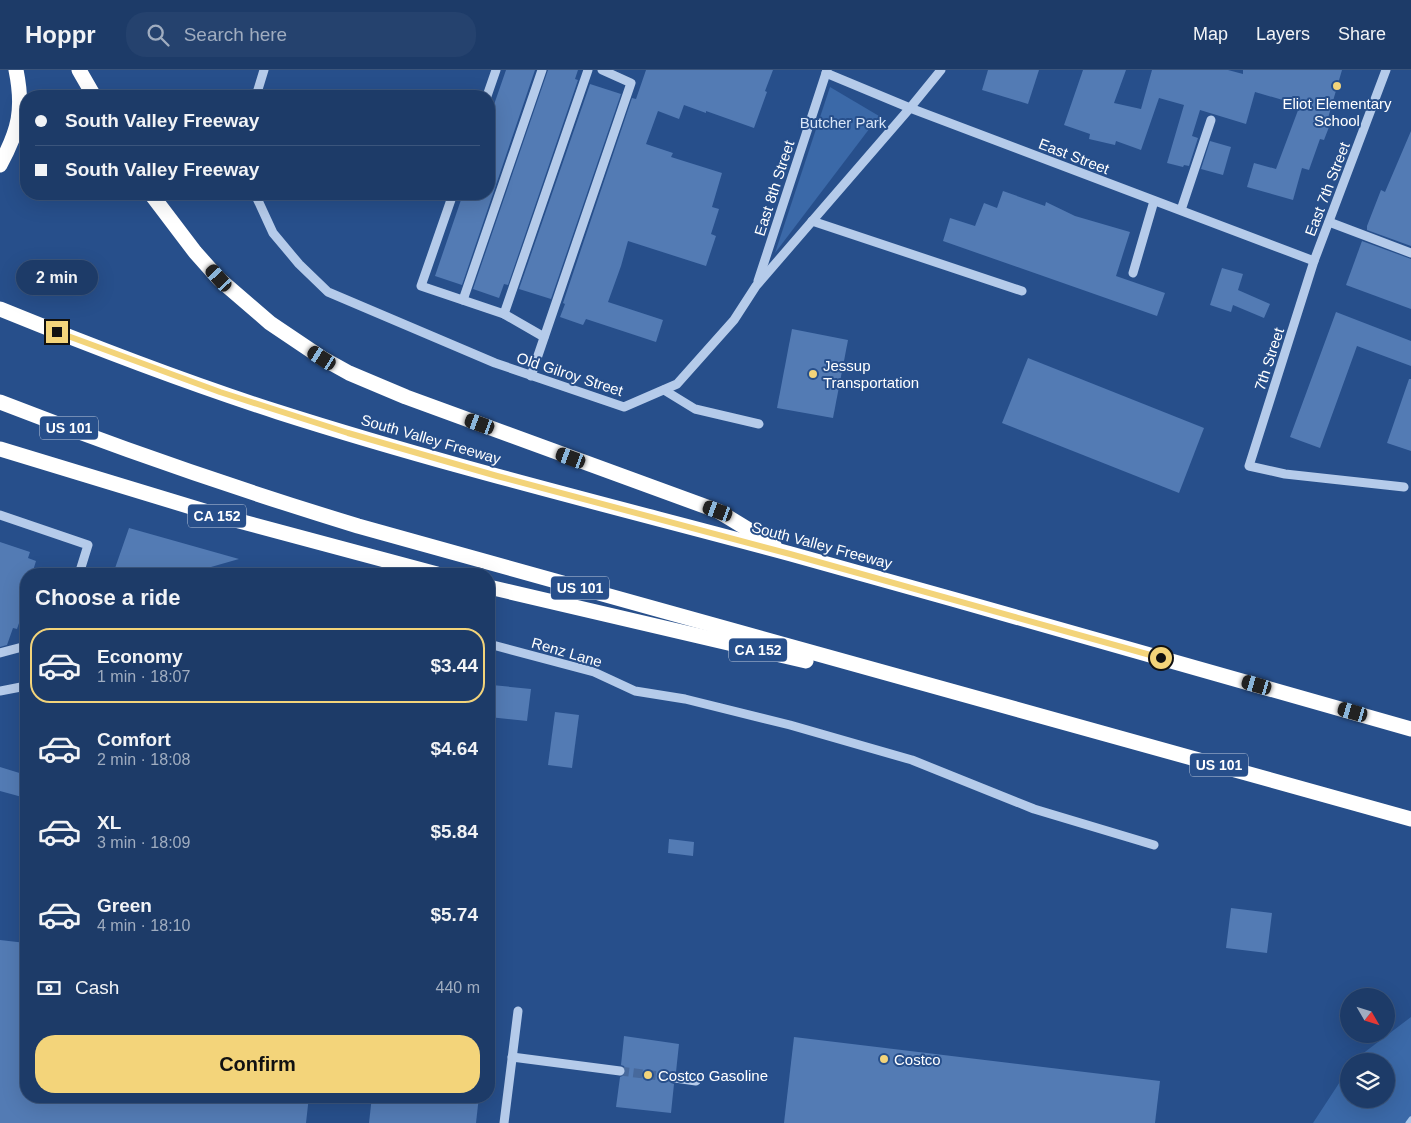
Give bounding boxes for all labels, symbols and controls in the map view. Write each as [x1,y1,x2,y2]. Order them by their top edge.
search box [126,12,476,57]
text: Hoppr [25,21,96,48]
icon: search [144,21,172,49]
text: Search here [184,24,287,45]
text: Map [1193,24,1228,44]
text: Layers [1256,24,1310,44]
text: Share [1338,24,1386,44]
marker: Eliot Elementary School [1331,80,1343,92]
place label: Eliot Elementary School [1282,95,1392,129]
text: South Valley Freeway [65,110,259,131]
park label: Butcher Park [800,114,887,131]
street label: East Street [1036,135,1112,178]
street label: East 8th Street [751,137,798,238]
street label: East 7th Street [1301,139,1353,238]
text: South Valley Freeway [65,159,259,180]
callout: 2 min [16,260,98,294]
car [203,262,234,294]
text: 2 min [36,269,78,286]
route end [46,321,68,343]
street label: 7th Street [1251,325,1287,393]
car [305,344,338,372]
street label: Old Gilroy Street [515,349,626,399]
place label: Jessup Transportation [823,357,919,391]
marker: Jessup Transportation [807,368,819,380]
street label: South Valley Freeway [359,411,503,467]
car [463,412,496,436]
road number: US 101 [40,416,98,439]
car [554,446,587,470]
car [701,499,734,523]
road number: CA 152 [188,504,246,528]
street label: South Valley Freeway [750,518,895,572]
road number: US 101 [551,576,609,600]
text: Choose a ride [35,585,180,610]
street label: Renz Lane [530,634,604,670]
road number: CA 152 [729,638,787,662]
icon: car [37,643,82,688]
text: Economy [97,646,183,667]
route start [1150,647,1172,669]
text: $3.44 [430,655,478,676]
text: 1 min · 18:07 [97,668,190,685]
car [1240,674,1273,696]
car [1336,701,1369,723]
icon: car [37,726,82,771]
text: Comfort [97,729,171,750]
text: $4.64 [430,738,478,759]
text: 2 min · 18:08 [97,751,190,768]
road number: US 101 [1190,754,1248,776]
icon: car [37,809,82,854]
text: XL [97,812,121,833]
text: $5.84 [430,821,478,842]
text: 3 min · 18:09 [97,834,190,851]
icon: car [37,892,82,937]
text: Green [97,895,152,916]
text: $5.74 [430,904,478,925]
text: 4 min · 18:10 [97,917,190,934]
icon: cash [35,974,63,1002]
text: Cash [75,977,119,998]
text: 440 m [436,979,480,996]
north arrow [1340,988,1395,1042]
map controls [1340,988,1395,1108]
button: Confirm [35,1035,480,1093]
place label: Costco [894,1051,941,1068]
marker: Costco [878,1053,890,1065]
button: layers [1340,1053,1395,1108]
place label: Costco Gasoline [658,1067,768,1084]
marker: Costco Gasoline [642,1069,654,1081]

